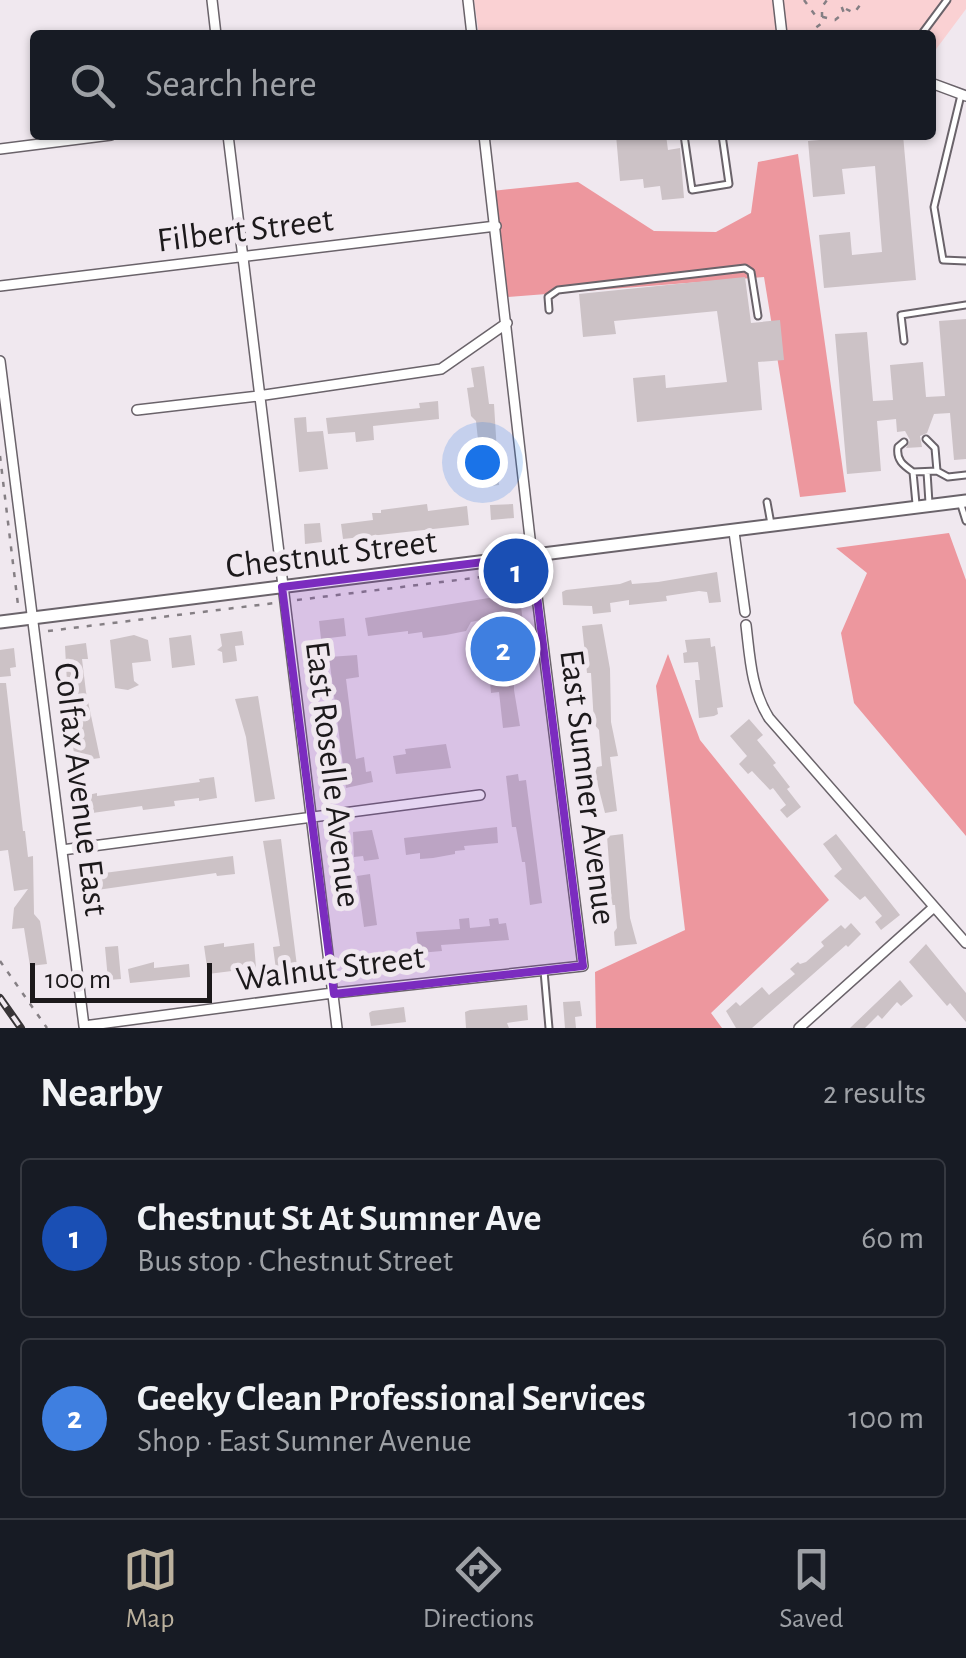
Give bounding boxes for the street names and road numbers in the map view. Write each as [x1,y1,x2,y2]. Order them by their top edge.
street label: Filbert Street [155,202,335,259]
street label: Chestnut Street [224,524,438,585]
street label: East Roselle Avenue [299,639,366,909]
street label: East Sumner Avenue [553,647,622,927]
street label: Colfax Avenue East [48,660,113,918]
street label: Walnut Street [234,940,426,997]

